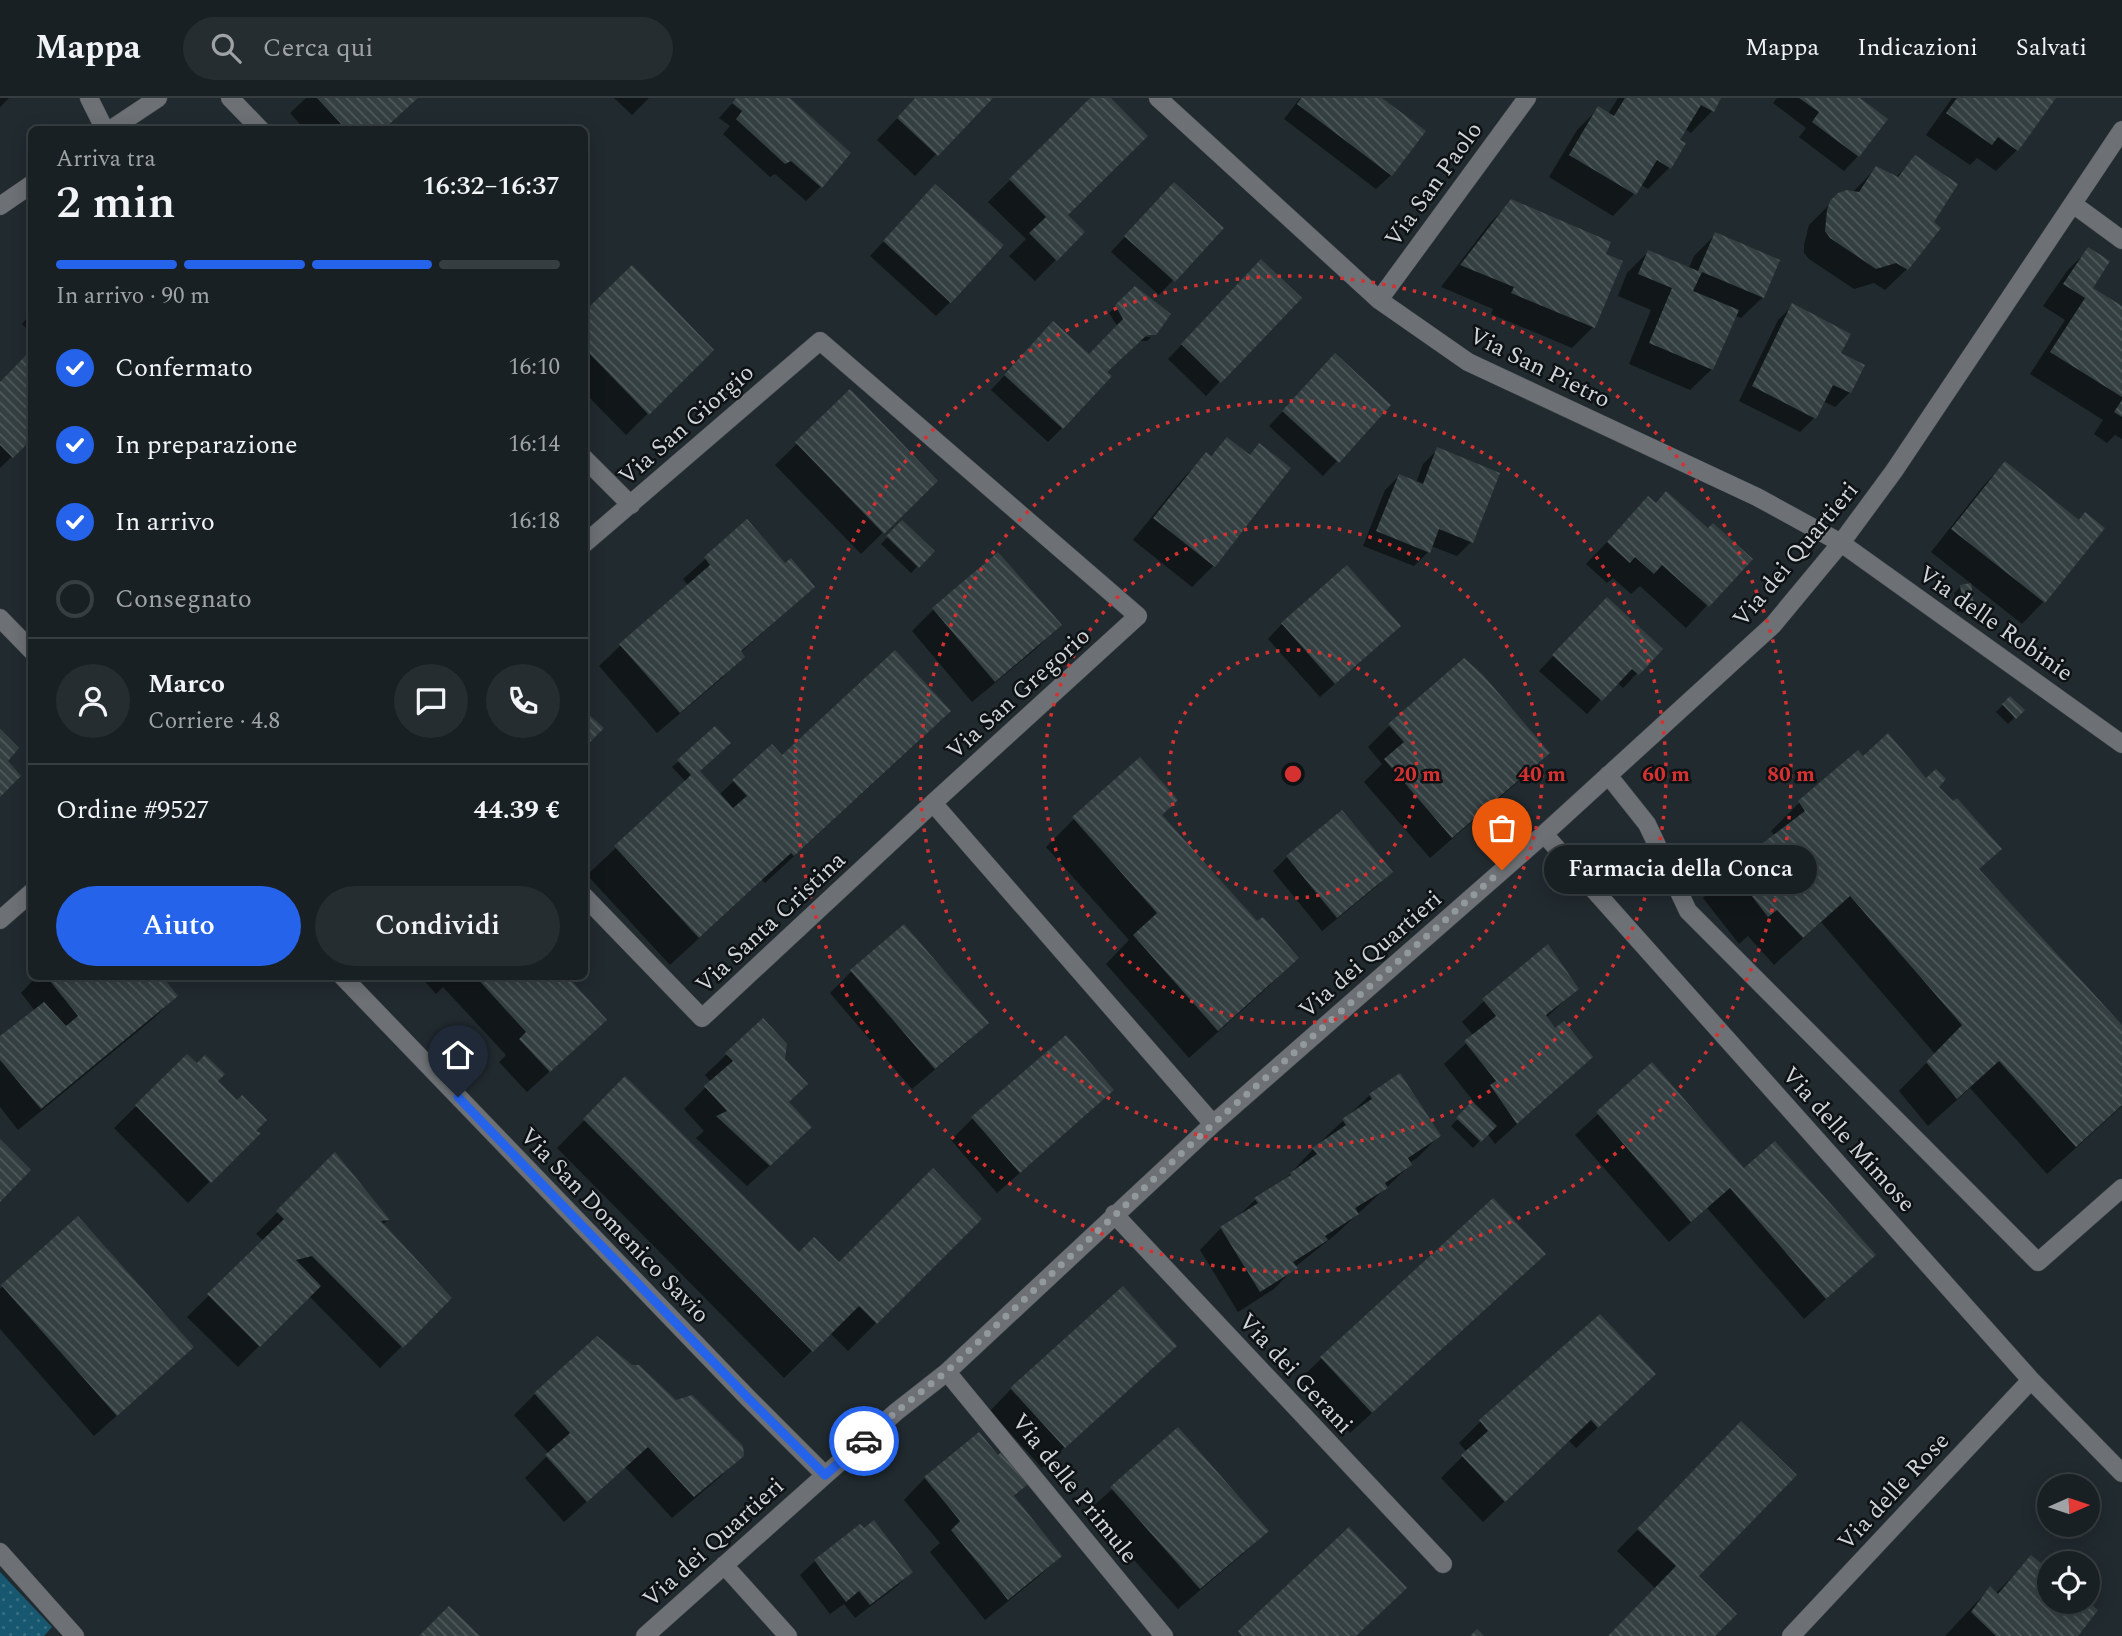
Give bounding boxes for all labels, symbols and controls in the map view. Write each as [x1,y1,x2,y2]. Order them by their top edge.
search box [183,17,673,80]
text: Mappa [35,23,141,73]
text: Cerca qui [263,28,373,68]
icon: search [207,29,245,67]
text: Mappa [1745,30,1819,66]
text: Indicazioni [1857,30,1978,66]
text: Salvati [2016,30,2087,66]
street label: Via San Paolo [1376,114,1492,255]
text: Arriva tra [56,142,156,177]
text: 16:32–16:37 [422,166,560,206]
text: 2 min [56,168,175,238]
text: In arrivo · 90 m [56,279,210,314]
street label: Via San Pietro [1463,318,1616,418]
text: Confermato [115,348,253,388]
icon: check [56,349,94,387]
text: 16:10 [508,350,560,385]
street label: Via San Giorgio [611,355,763,494]
text: In preparazione [115,425,297,465]
icon: check [56,426,94,464]
text: 16:14 [508,427,560,462]
street label: Via dei Quartieri [1724,474,1868,635]
text: In arrivo [115,502,215,542]
icon: check [56,503,94,541]
text: 16:18 [508,504,560,539]
street label: Via delle Robinie [1910,557,2080,691]
text: Consegnato [115,579,252,619]
street label: Via San Gregorio [938,619,1099,768]
button: person [56,664,130,738]
text: Marco [148,664,225,704]
button: chat [394,664,468,738]
button: phone [486,664,560,738]
text: Corriere · 4.8 [148,704,280,739]
text: 20 m [1393,759,1441,791]
text: 40 m [1518,759,1566,791]
text: 60 m [1642,759,1690,791]
text: 80 m [1767,759,1815,791]
centre of rings [1281,762,1305,786]
text: Ordine #9527 [56,790,209,830]
text: 44.39 € [474,790,560,830]
pin [1472,798,1532,870]
icon: bag [1483,809,1521,847]
street label: Via Santa Cristina [687,843,854,1002]
callout: Farmacia della Conca [1544,846,1817,894]
text: Farmacia della Conca [1568,852,1793,887]
street label: Via dei Quartieri [1291,882,1451,1027]
button: Aiuto [56,886,301,966]
button: Condividi [315,886,560,966]
pin [428,1025,488,1097]
icon: home [439,1036,477,1074]
street label: Via delle Mimose [1773,1059,1924,1221]
street label: Via San Domenico Savio [511,1119,718,1332]
street label: Via dei Gerani [1229,1305,1361,1442]
courier [829,1406,899,1476]
street label: Via delle Primule [1002,1406,1146,1572]
icon: car [845,1422,883,1460]
street label: Via delle Rose [1829,1424,1958,1559]
street label: Via dei Quartieri [635,1469,793,1616]
north arrow [2037,1474,2100,1536]
map controls [2037,1474,2100,1614]
button: locate [2037,1551,2100,1614]

